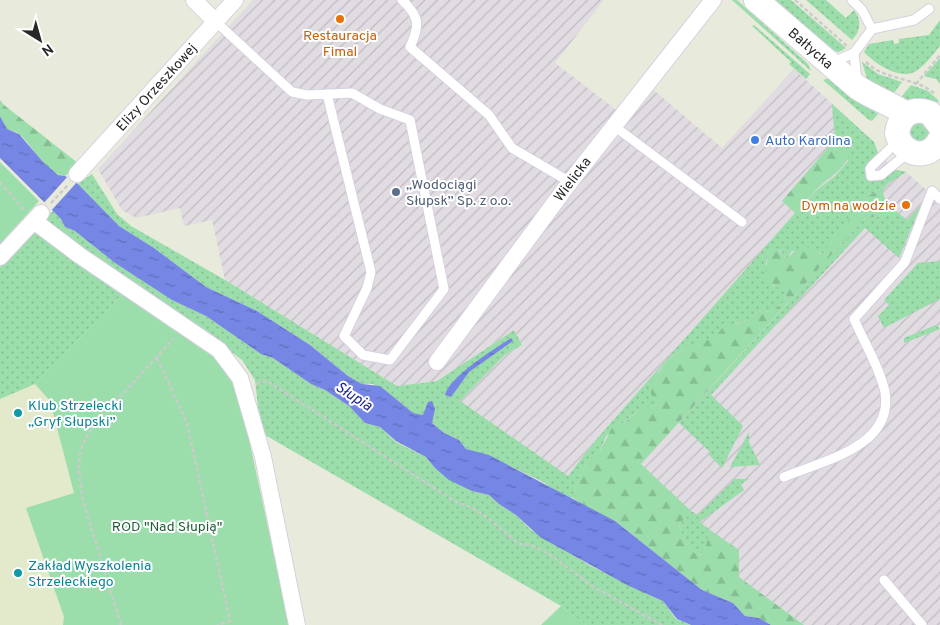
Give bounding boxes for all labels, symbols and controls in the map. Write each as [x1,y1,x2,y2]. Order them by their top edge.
marker: Restauracja Fimal [334,13,346,25]
north arrow [15,15,65,65]
street label: Bałtycka [784,25,836,73]
place label: Restauracja Fimal [303,28,377,61]
text: N [38,39,56,59]
street label: Elizy Orzeszkowej [113,41,201,135]
place label: Auto Karolina [765,133,851,150]
marker: Auto Karolina [749,134,761,146]
street label: Wielicka [551,154,595,206]
place label: „Wodociągi Słupsk” Sp. z o.o. [406,177,511,210]
marker: „Wodociągi Słupsk” Sp. z o.o. [390,186,402,198]
place label: Dym na wodzie [801,198,896,215]
marker: Dym na wodzie [900,199,912,211]
water label: Słupia [331,378,375,416]
place label: Klub Strzelecki „Gryf Słupski” [28,398,122,431]
marker: Klub Strzelecki „Gryf Słupski” [12,407,24,419]
park label: ROD "Nad Słupią" [112,519,222,536]
place label: Zakład Wyszkolenia Strzeleckiego [28,558,151,591]
marker: Zakład Wyszkolenia Strzeleckiego [12,567,24,579]

